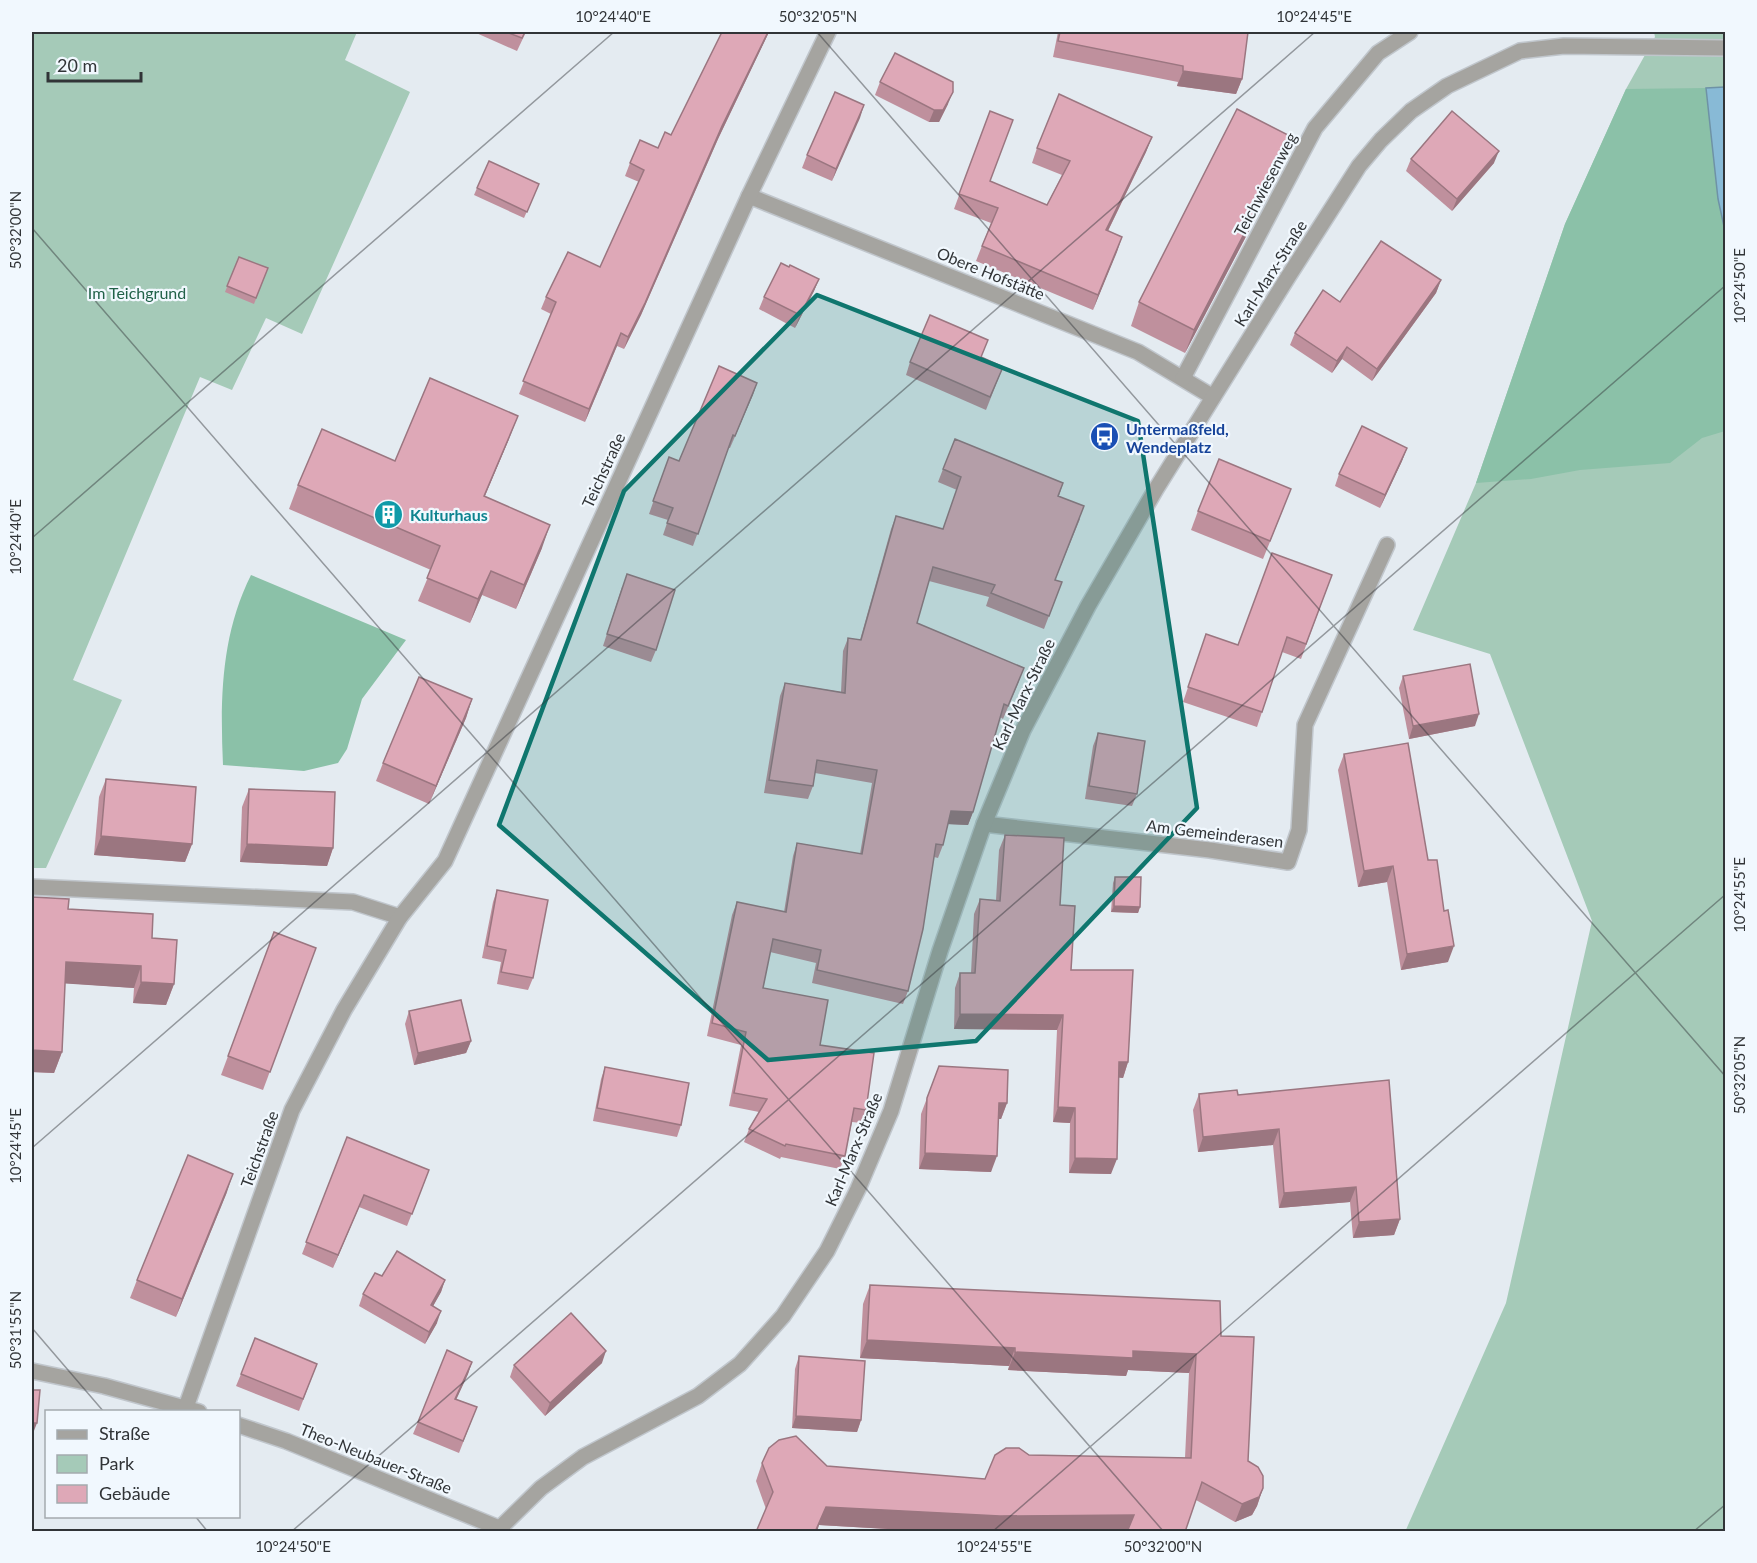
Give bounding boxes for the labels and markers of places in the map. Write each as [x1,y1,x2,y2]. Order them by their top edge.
place label: Untermaßfeld, Wendeplatz [1126,419,1229,456]
bus stop icon: Untermaßfeld, Wendeplatz [1089,421,1121,453]
building icon: Kulturhaus [373,498,405,530]
place label: Kulturhaus [410,505,488,524]

